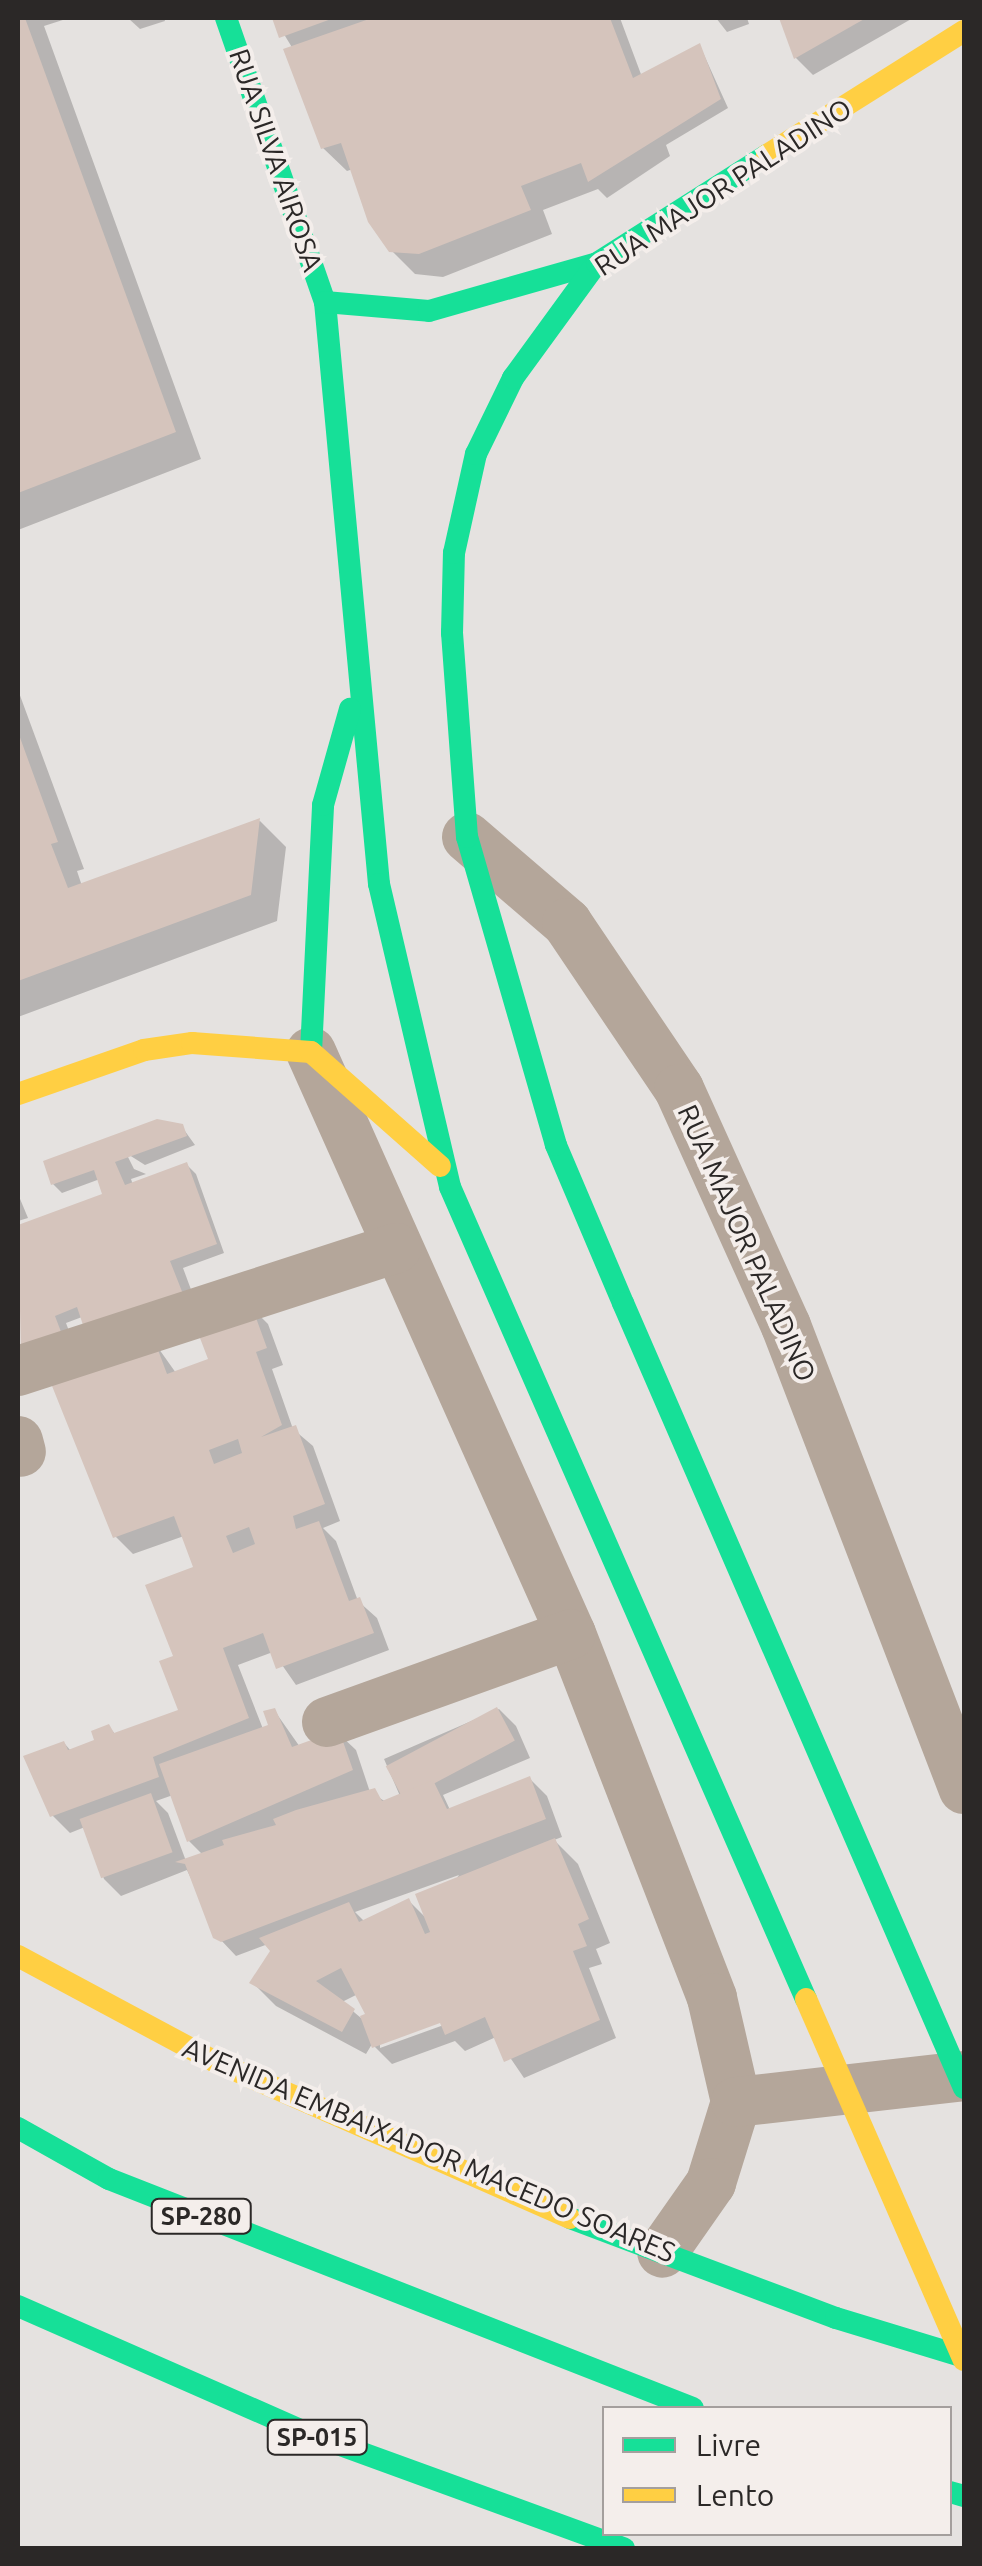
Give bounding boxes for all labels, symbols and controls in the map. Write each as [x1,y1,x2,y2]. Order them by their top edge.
street label: RUA SILVA AIROSA [222,44,330,276]
street label: RUA MAJOR PALADINO [588,91,858,283]
street label: RUA MAJOR PALADINO [671,1099,823,1387]
street label: AVENIDA EMBAIXADOR MACEDO SOARES [178,2031,680,2269]
road number: SP-280 [148,2196,254,2236]
legend [602,2406,952,2536]
road number: SP-015 [264,2417,370,2457]
text: Livre [696,2428,761,2462]
text: Lento [696,2478,774,2512]

